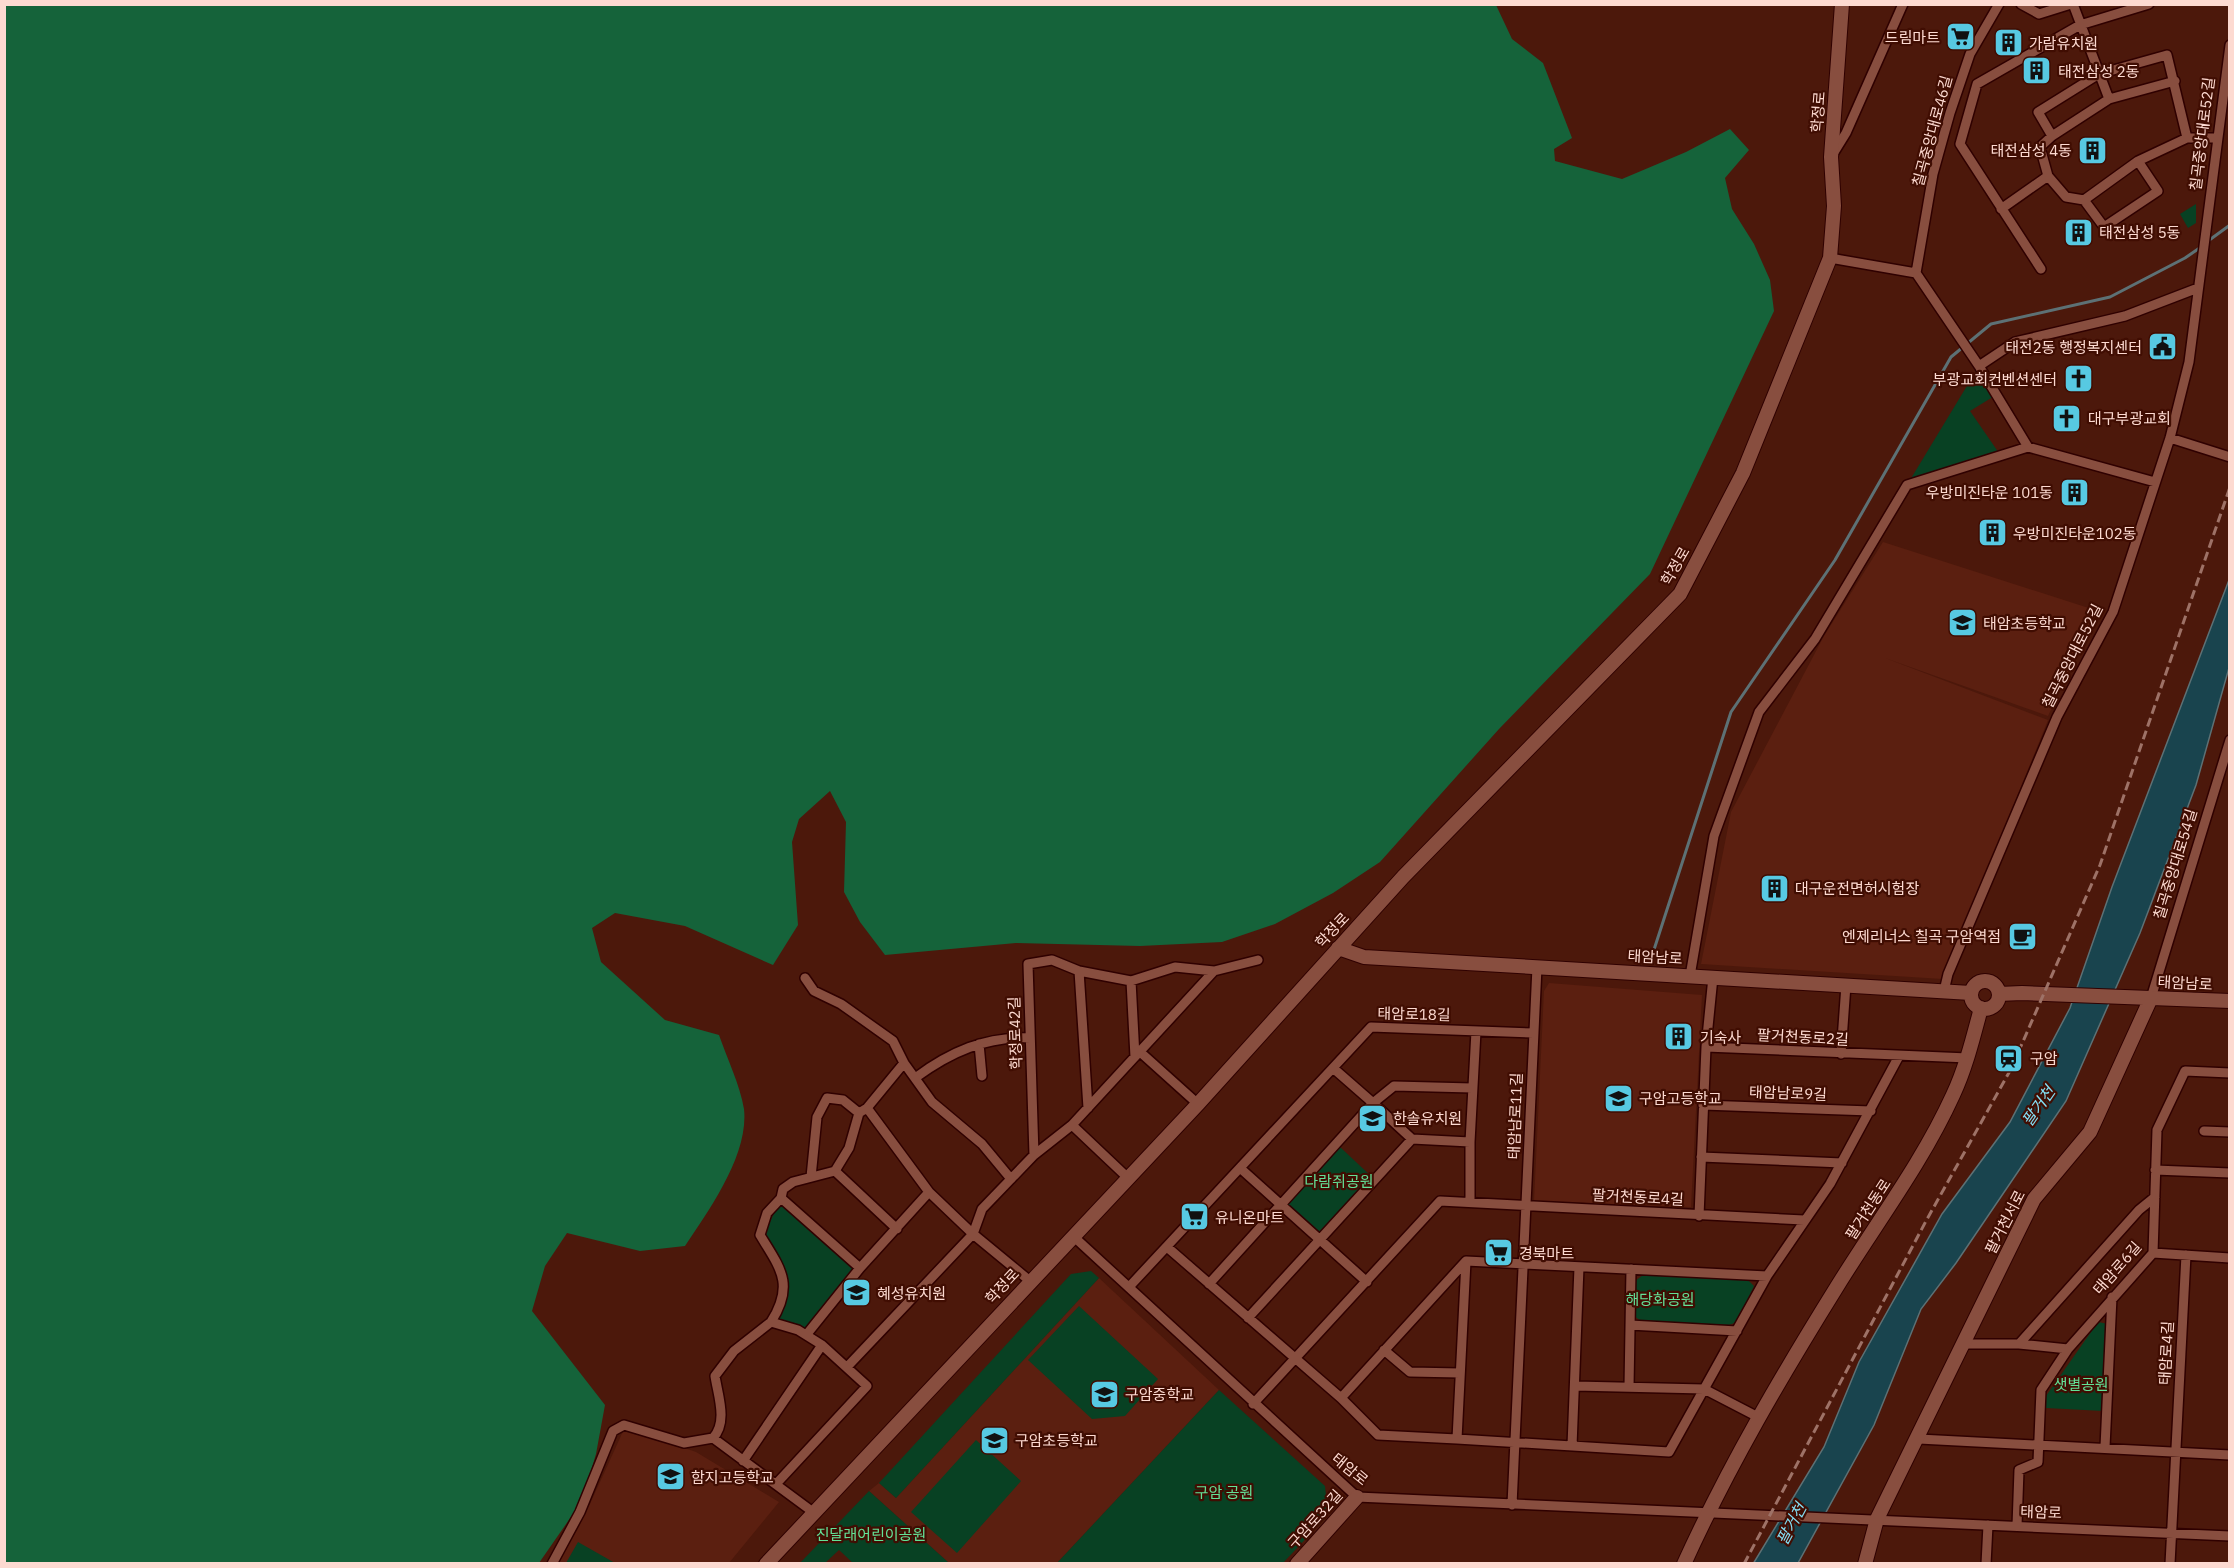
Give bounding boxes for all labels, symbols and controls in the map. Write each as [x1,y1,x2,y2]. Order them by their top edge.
supermarket icon: 드림마트 [1945,21,1977,53]
building icon: 가람유치원 [1992,27,2024,59]
place label: 드림마트 [1885,28,1940,47]
place label: 가람유치원 [2029,34,2098,53]
building icon: 태전삼성 2동 [2021,55,2053,87]
place label: 태전삼성 2동 [2058,62,2140,81]
street label: 칠곡중앙대로46길 [1908,73,1956,189]
street label: 칠곡중앙대로52길 [2186,76,2218,192]
street label: 학정로 [1807,91,1829,133]
building icon: 태전삼성 4동 [2077,134,2109,166]
place label: 태전삼성 4동 [1990,141,2072,160]
building icon: 태전삼성 5동 [2062,216,2094,248]
place label: 태전삼성 5동 [2099,223,2181,242]
public building icon: 태전2동 행정복지센터 [2147,331,2179,363]
place label: 태전2동 행정복지센터 [2005,338,2142,357]
church icon: 부광교회컨벤션센터 [2062,363,2094,395]
place label: 부광교회컨벤션센터 [1933,370,2057,389]
church icon: 대구부광교회 [2051,402,2083,434]
place label: 대구부광교회 [2088,409,2171,428]
building icon: 우방미진타운 101동 [2058,476,2090,508]
place label: 우방미진타운 101동 [1926,483,2053,502]
building icon: 우방미진타운102동 [1976,517,2008,549]
place label: 우방미진타운102동 [2013,524,2137,543]
street label: 학정로 [1656,543,1694,589]
street label: 칠곡중앙대로52길 [2038,601,2106,711]
school or university icon: 태암초등학교 [1946,607,1978,639]
place label: 태암초등학교 [1983,614,2066,633]
street label: 칠곡중앙대로54길 [2149,806,2201,922]
building icon: 대구운전면허시험장 [1758,872,1790,904]
place label: 대구운전면허시험장 [1795,879,1919,898]
street label: 학정로 [1311,908,1353,952]
cafe icon: 엔제리너스 칠곡 구암역점 [2006,920,2038,952]
place label: 엔제리너스 칠곡 구암역점 [1842,927,2001,946]
street label: 태암남로 [1627,946,1683,968]
street label: 태암남로 [2157,972,2213,994]
street label: 학정로42길 [1004,996,1026,1070]
street label: 태암로18길 [1377,1004,1451,1024]
building icon: 기숙사 [1663,1021,1695,1053]
street label: 팔거천동로2길 [1757,1025,1849,1049]
place label: 기숙사 [1700,1028,1742,1047]
station icon: 구암 [1993,1042,2025,1074]
place label: 구암 [2030,1049,2058,1068]
street label: 태암남로11길 [1504,1072,1526,1160]
water label: 팔거천 [2017,1080,2060,1130]
school or university icon: 구암고등학교 [1602,1082,1634,1114]
street label: 태암남로9길 [1749,1082,1827,1104]
place label: 구암고등학교 [1639,1089,1722,1108]
school or university icon: 한솔유치원 [1356,1102,1388,1134]
place label: 한솔유치원 [1393,1109,1462,1128]
park label: 다람쥐공원 [1304,1172,1374,1191]
street label: 팔거천동로 [1841,1175,1895,1243]
street label: 팔거천동로4길 [1592,1185,1684,1209]
street label: 팔거천서로 [1981,1187,2029,1257]
supermarket icon: 유니온마트 [1178,1201,1210,1233]
place label: 유니온마트 [1215,1208,1284,1227]
supermarket icon: 경북마트 [1482,1237,1514,1269]
street label: 태암로6길 [2089,1238,2145,1298]
place label: 경북마트 [1519,1244,1574,1263]
street label: 학정로 [981,1264,1023,1308]
school or university icon: 혜성유치원 [840,1277,872,1309]
place label: 혜성유치원 [877,1284,946,1303]
park label: 해당화공원 [1625,1290,1695,1309]
street label: 태암로4길 [2155,1320,2177,1386]
park label: 샛별공원 [2053,1375,2109,1394]
school or university icon: 구암중학교 [1088,1378,1120,1410]
place label: 구암중학교 [1125,1385,1194,1404]
school or university icon: 구암초등학교 [978,1424,1010,1456]
place label: 구암초등학교 [1015,1431,1098,1450]
street label: 태암로 [1328,1449,1372,1489]
school or university icon: 함지고등학교 [654,1461,686,1493]
place label: 함지고등학교 [691,1468,774,1487]
park label: 구암 공원 [1195,1483,1253,1502]
street label: 구암로32길 [1283,1485,1347,1553]
water label: 팔거천 [1772,1498,1811,1548]
street label: 태암로 [2020,1502,2062,1522]
park label: 진달래어린이공원 [816,1525,926,1544]

